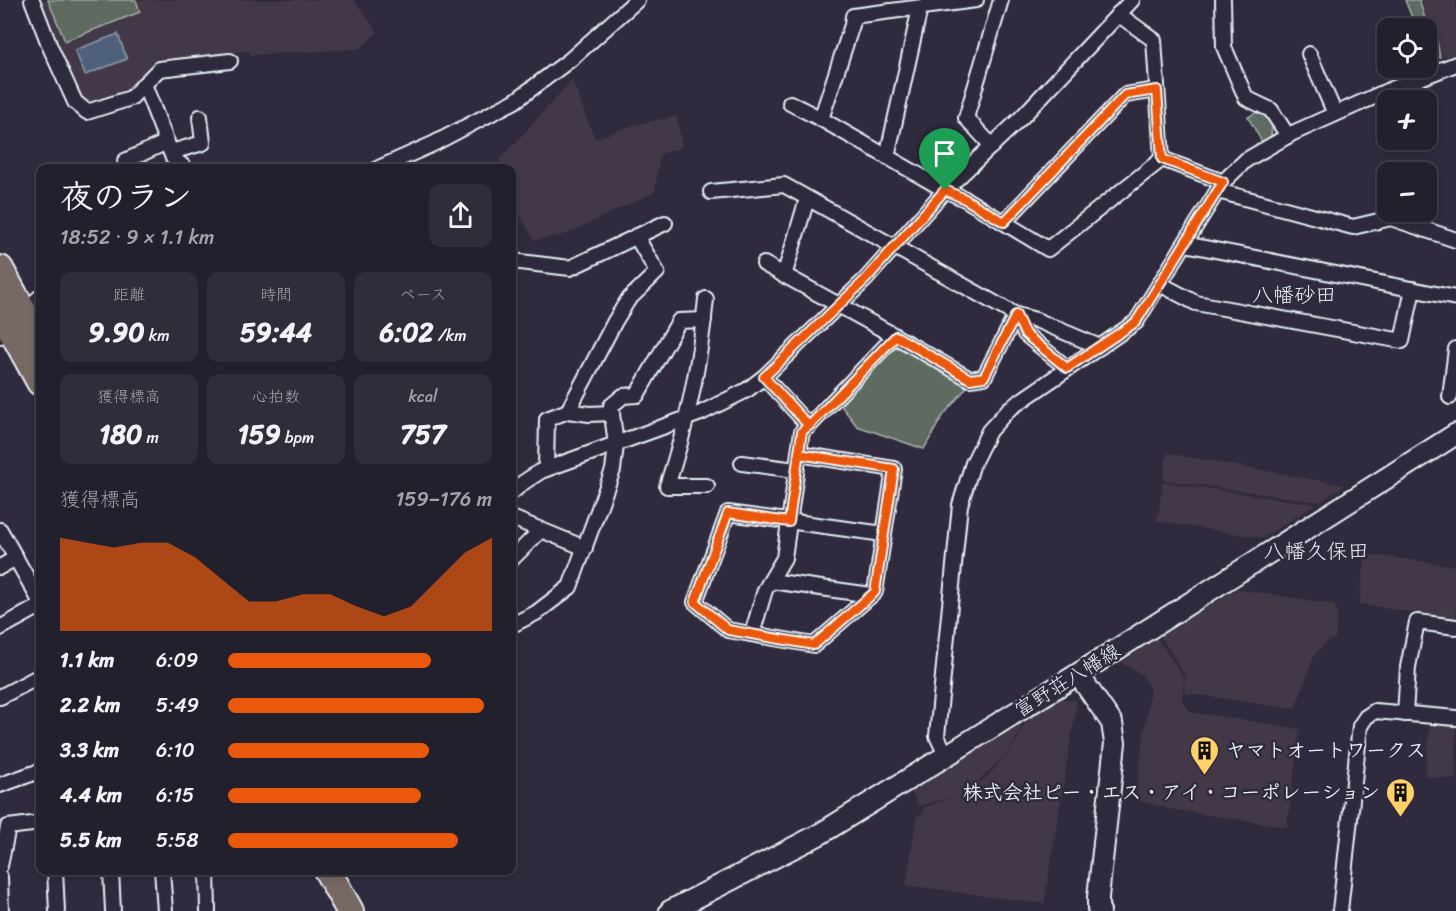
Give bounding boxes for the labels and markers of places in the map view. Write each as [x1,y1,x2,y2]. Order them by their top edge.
pin [919,128,970,190]
place label: ヤマトオートワークス [1226,733,1426,768]
building icon: ヤマトオートワークス [1189,734,1221,776]
place label: 株式会社ピー・エス・アイ・コーポレーション [962,775,1380,810]
building icon: 株式会社ピー・エス・アイ・コーポレーション [1385,776,1417,818]

